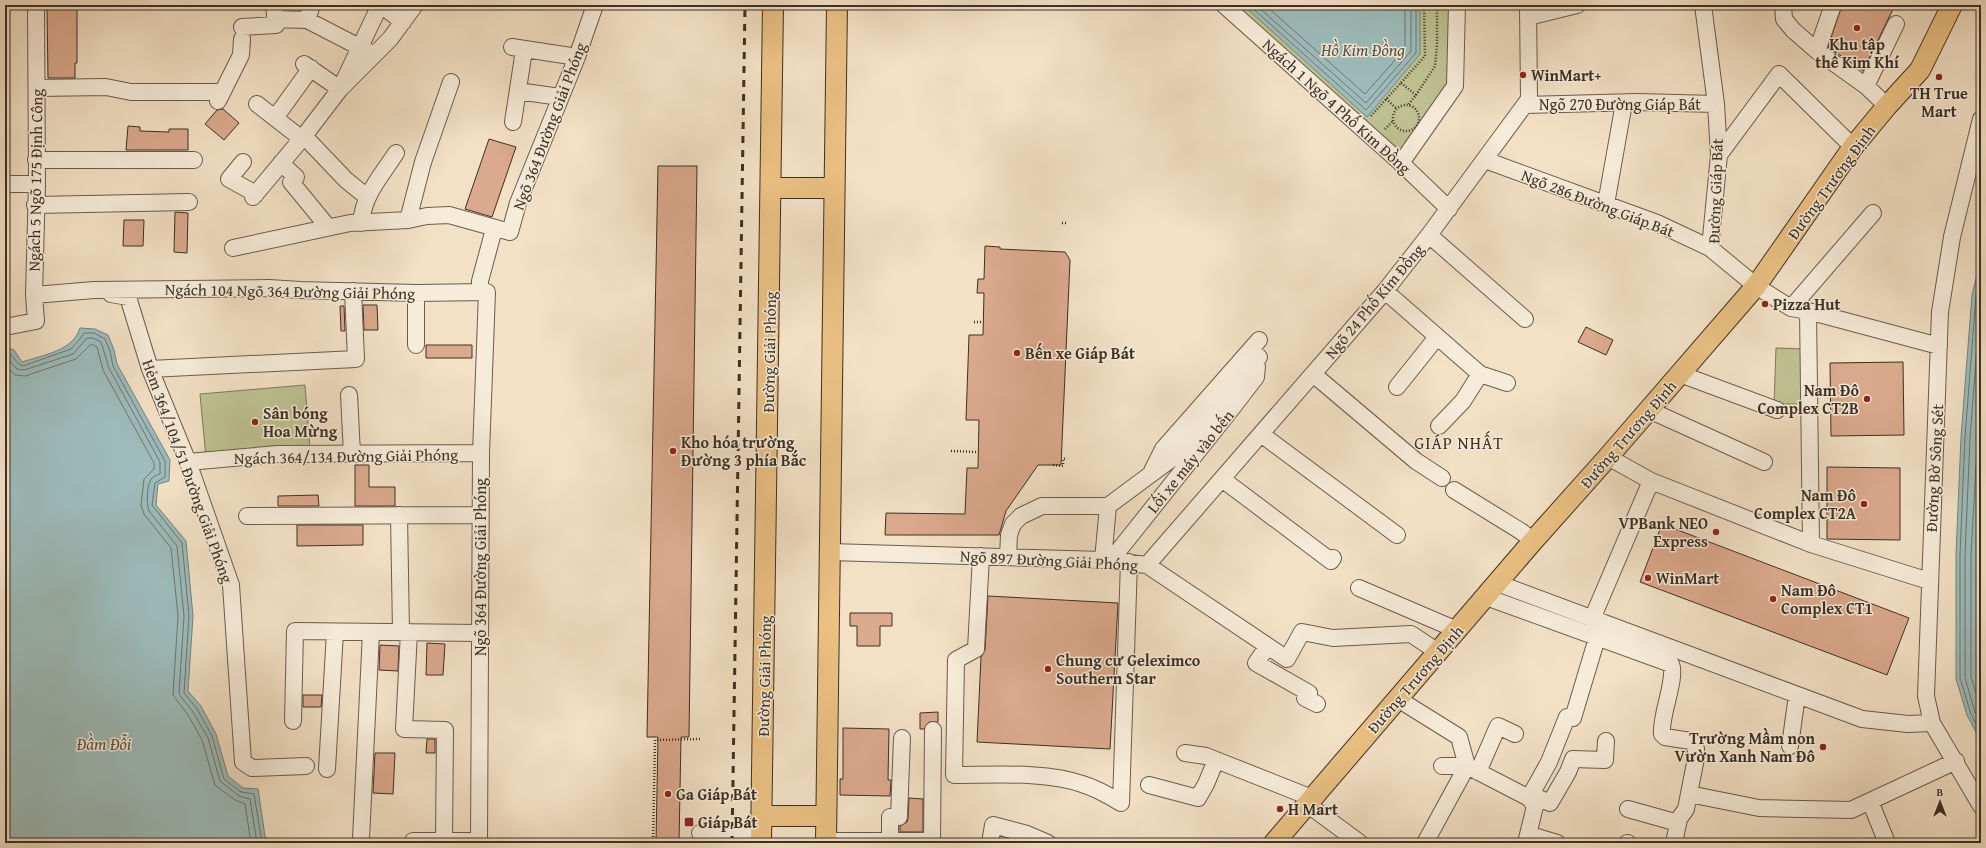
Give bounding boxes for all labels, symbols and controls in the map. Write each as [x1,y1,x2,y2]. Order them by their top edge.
marker: Khu tập thể Kim Khí [1852,23,1862,33]
place label: Khu tập thể Kim Khí [1815,32,1900,74]
street label: Ngách 1 Ngõ 4 Phố Kim Đồng [1257,33,1417,179]
water label: Hồ Kim Đồng [1320,37,1405,62]
street label: Ngõ 364 Đường Giải Phóng [506,39,592,213]
place label: WinMart+ [1531,63,1601,87]
marker: WinMart+ [1518,70,1528,80]
marker: TH True Mart [1934,72,1944,82]
place label: TH True Mart [1910,81,1968,123]
street label: Ngách 5 Ngõ 175 Định Công [21,88,49,272]
street label: Ngõ 270 Đường Giáp Bát [1539,92,1701,116]
street label: Đường Trương Định [1781,120,1881,244]
street label: Đường Giáp Bát [1701,138,1729,244]
street label: Ngõ 286 Đường Giáp Bát [1518,163,1678,243]
street label: Ngõ 24 Phố Kim Đồng [1319,238,1429,364]
street label: Ngách 104 Ngõ 364 Đường Giải Phóng [165,277,415,305]
street label: Đường Giải Phóng [756,291,782,413]
place label: Pizza Hut [1773,292,1841,316]
marker: Pizza Hut [1760,299,1770,309]
place label: Bến xe Giáp Bát [1025,341,1135,365]
marker: Bến xe Giáp Bát [1012,348,1022,358]
street label: Hẻm 364/104/51 Đường Giải Phóng [136,356,240,586]
street label: Đường Trương Định [1574,375,1682,493]
place label: Nam Đô Complex CT2B [1757,378,1859,420]
marker: Nam Đô Complex CT2B [1862,394,1872,404]
place label: Sân bóng Hoa Mừng [263,401,338,443]
street label: Đường Bờ Sông Sét [1919,403,1949,533]
street label: Lối xe máy vào bến [1141,404,1239,518]
marker: Sân bóng Hoa Mừng [250,417,260,427]
place label: Kho hóa trường Đường 3 phía Bắc [681,430,807,472]
district label: GIÁP NHẤT [1414,430,1504,455]
street label: Ngách 364/134 Đường Giải Phóng [234,442,458,470]
marker: Kho hóa trường Đường 3 phía Bắc [668,446,678,456]
street label: Ngõ 364 Đường Giải Phóng [468,478,492,656]
place label: Nam Đô Complex CT2A [1754,483,1857,525]
marker: Nam Đô Complex CT2A [1859,499,1869,509]
place label: VPBank NEO Express [1618,511,1708,553]
marker: VPBank NEO Express [1711,527,1721,537]
street label: Ngõ 897 Đường Giải Phóng [959,543,1139,577]
place label: WinMart [1656,566,1719,590]
marker: WinMart [1643,573,1653,583]
place label: Nam Đô Complex CT1 [1781,578,1873,620]
marker: Nam Đô Complex CT1 [1768,594,1778,604]
street label: Đường Giải Phóng [751,615,777,737]
street label: Đường Trương Định [1361,620,1469,738]
place label: Chung cư Geleximco Southern Star [1056,648,1201,690]
marker: Chung cư Geleximco Southern Star [1043,664,1053,674]
place label: Trường Mầm non Vườn Xanh Nam Đô [1675,726,1816,768]
water label: Đầm Đỗi [76,731,132,756]
marker: Trường Mầm non Vườn Xanh Nam Đô [1818,742,1828,752]
place label: Ga Giáp Bát [676,782,757,806]
north arrow [1920,782,1960,822]
text: B [1937,784,1944,800]
marker: Ga Giáp Bát [663,789,673,799]
place label: H Mart [1288,797,1338,821]
marker: H Mart [1275,804,1285,814]
place label: Giáp Bát [698,810,758,834]
marker: Giáp Bát [683,816,695,828]

